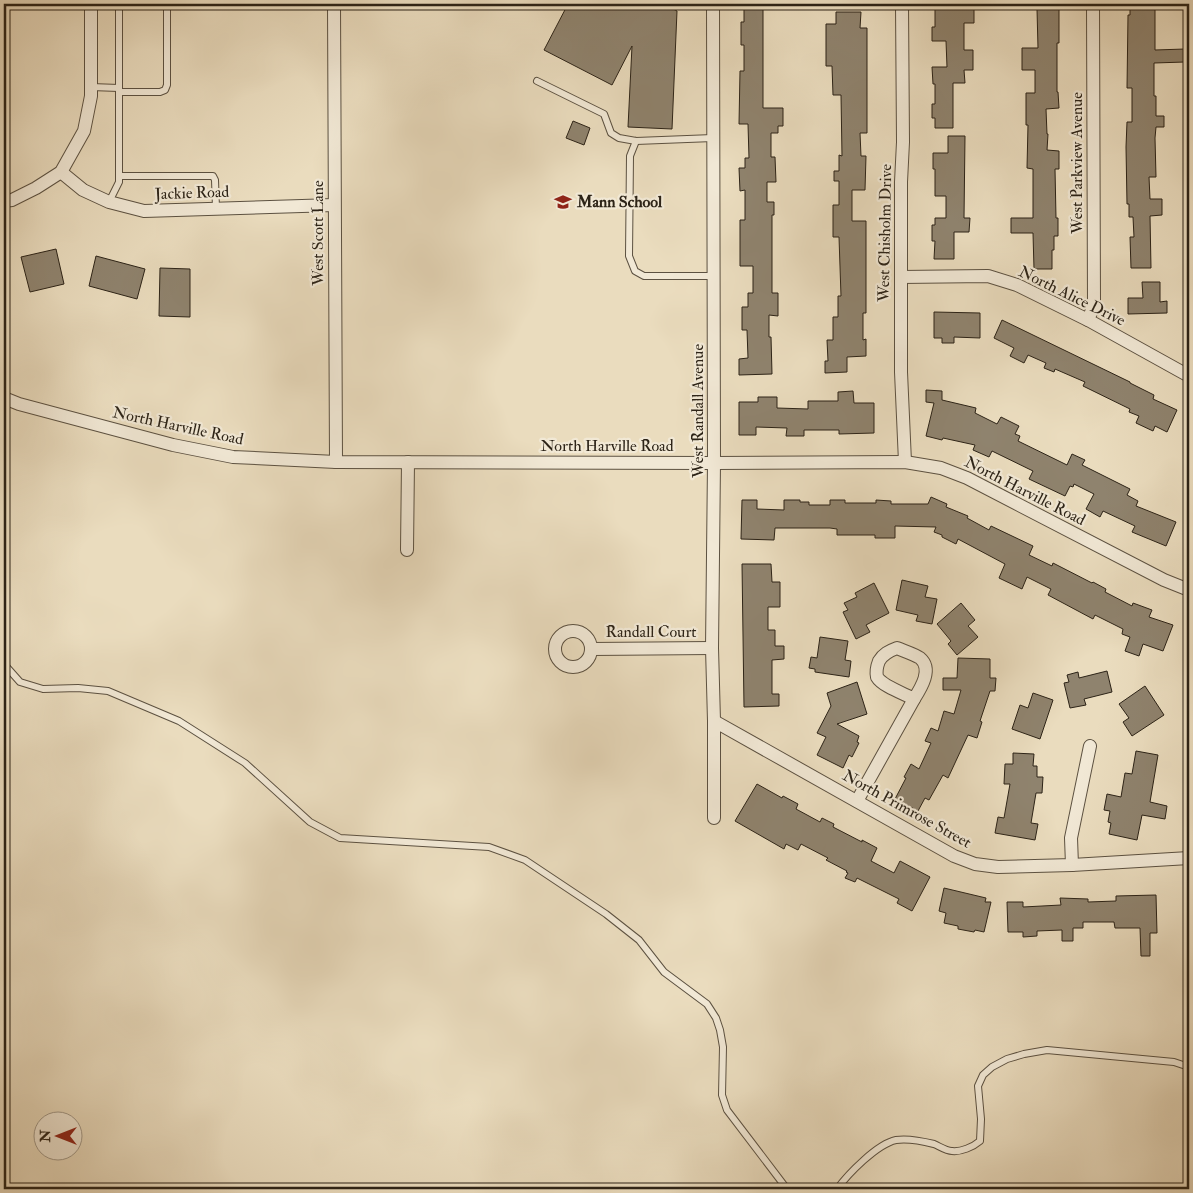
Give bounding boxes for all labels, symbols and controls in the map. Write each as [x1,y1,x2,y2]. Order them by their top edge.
street label: West Parkview Avenue [1067,92,1087,235]
street label: West Chisholm Drive [874,164,896,303]
street label: West Scott Lane [308,180,328,287]
street label: Jackie Road [153,182,230,205]
school or university icon: Mann School [553,192,573,212]
place label: Mann School [576,192,663,212]
street label: North Alice Drive [1015,262,1129,331]
street label: West Randall Avenue [688,344,708,479]
street label: North Harville Road [111,402,245,450]
street label: North Harville Road [540,436,674,456]
street label: North Harville Road [961,452,1089,530]
street label: Randall Court [605,622,697,642]
street label: North Primrose Street [839,765,975,853]
north arrow [32,1110,82,1160]
text: N [37,1129,54,1143]

